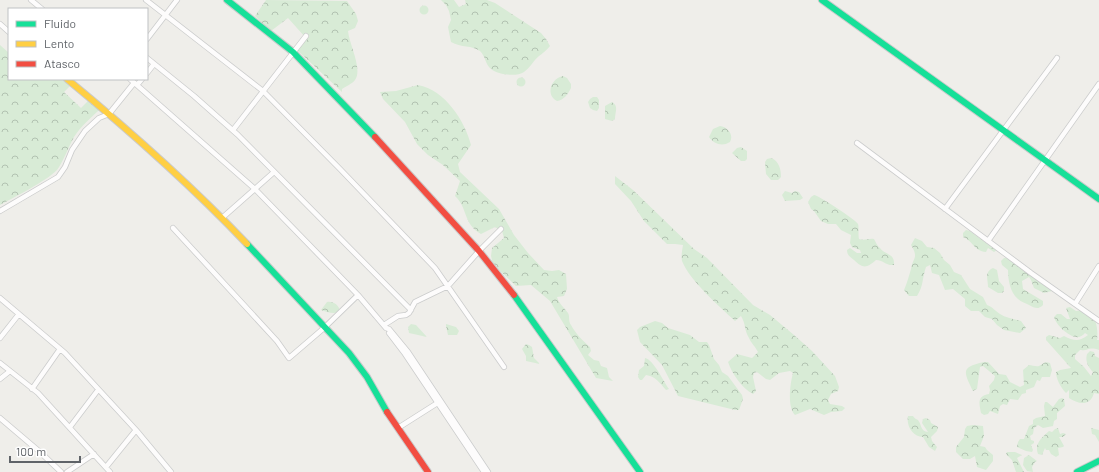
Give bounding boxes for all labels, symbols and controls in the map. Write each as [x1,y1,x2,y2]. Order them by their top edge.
legend [8,8,148,80]
text: Fluido [44,16,76,30]
text: Lento [44,36,74,50]
text: Atasco [44,56,80,70]
scale bar [10,438,80,464]
text: 100 m [16,444,46,458]

